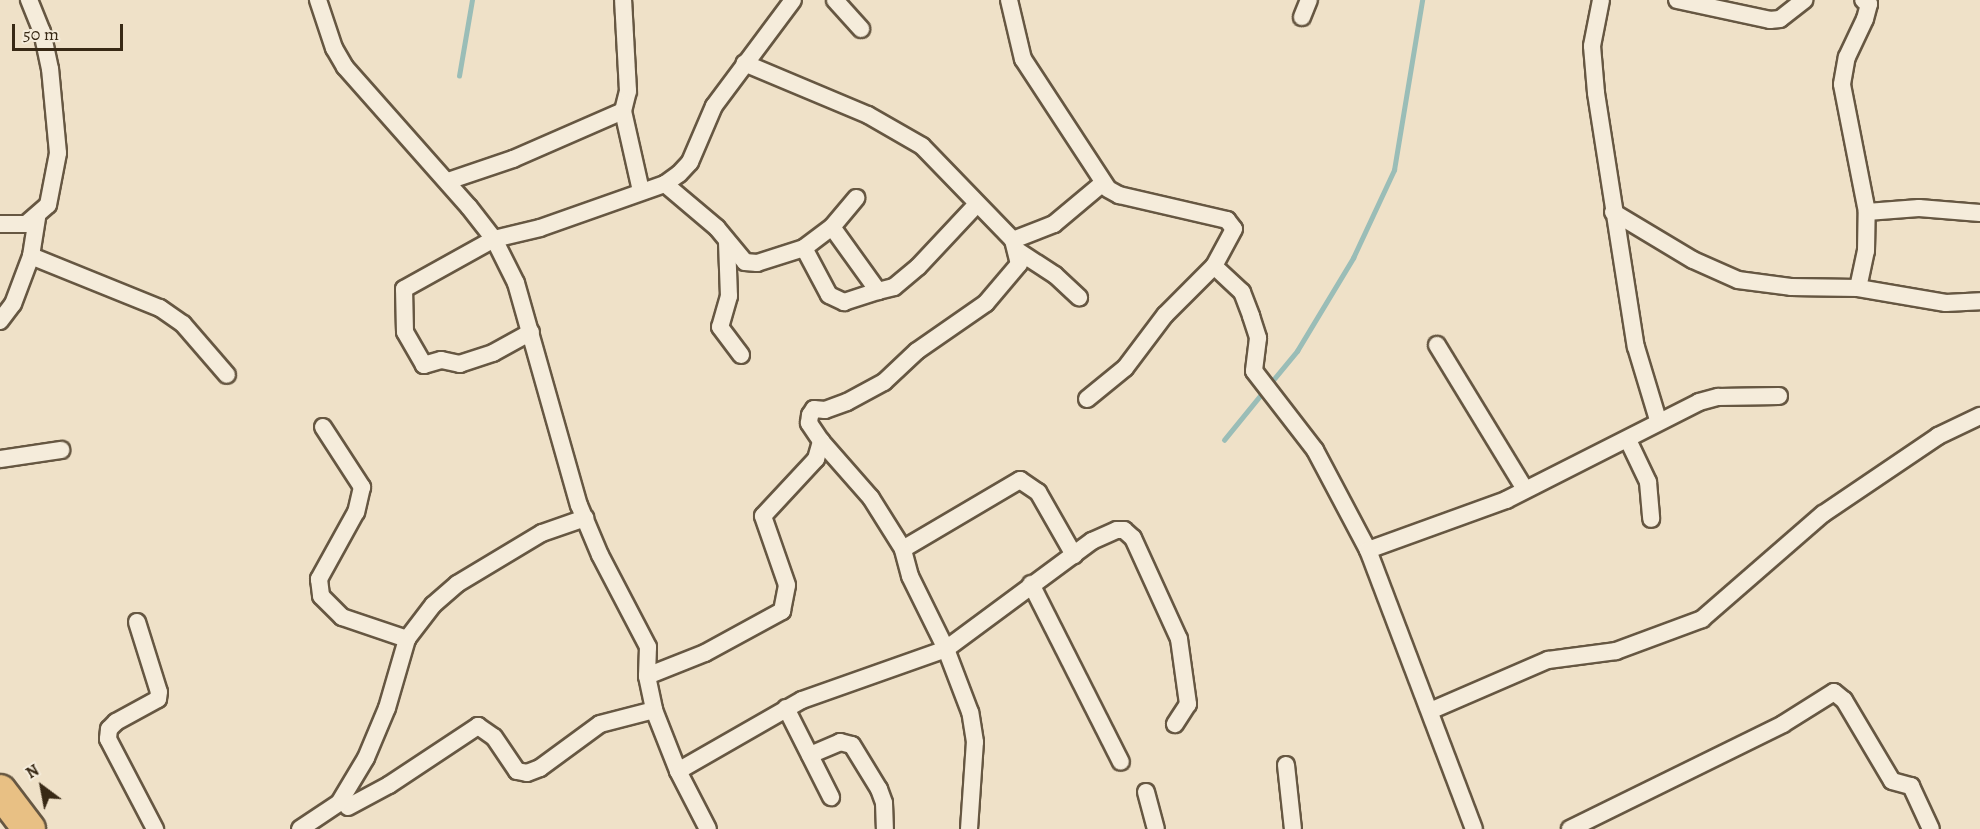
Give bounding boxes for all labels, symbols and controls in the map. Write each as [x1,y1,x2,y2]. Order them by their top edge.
scale bar [15,12,126,50]
text: 50 m [23,22,59,46]
north arrow [12,757,72,817]
text: N [22,759,43,784]

